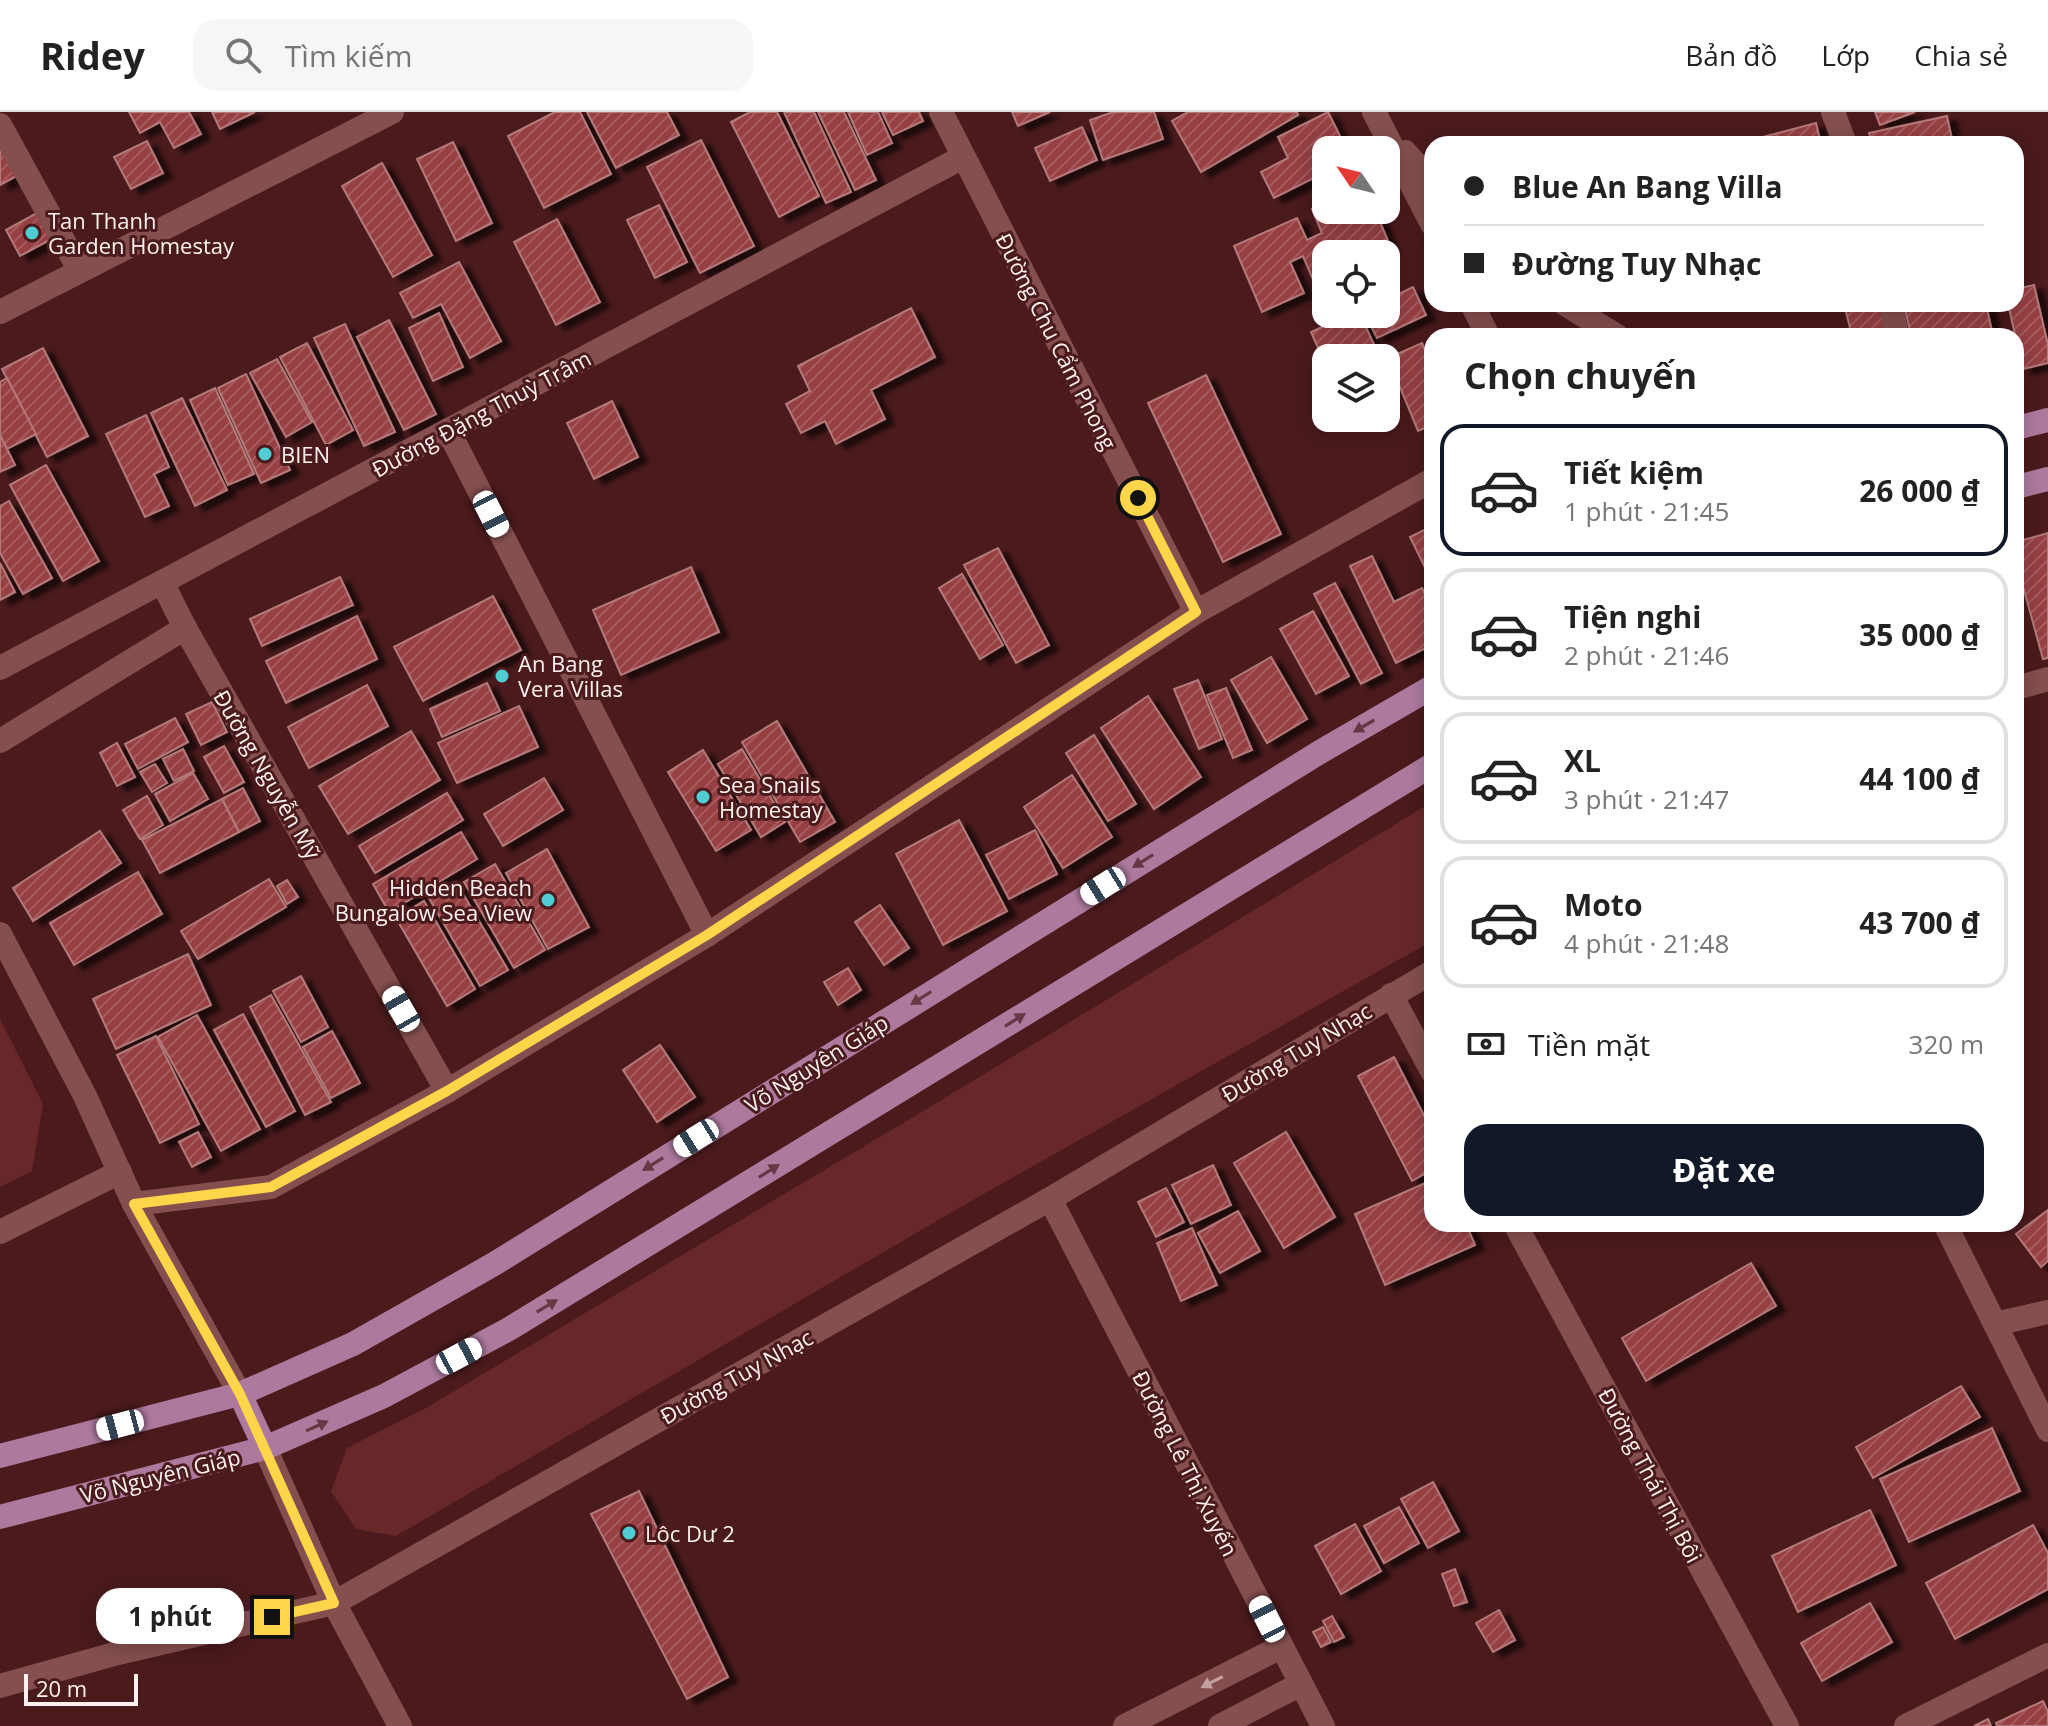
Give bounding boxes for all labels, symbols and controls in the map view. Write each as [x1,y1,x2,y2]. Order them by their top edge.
search box [193,19,753,91]
text: Ridey [40,29,145,81]
icon: search [221,33,265,77]
text: Tìm kiếm [285,35,412,76]
text: Bản đồ [1685,36,1777,74]
text: Lớp [1821,36,1870,74]
text: Chia sẻ [1914,36,2008,74]
north arrow [1312,136,1400,224]
map controls [1312,136,1400,432]
text: Blue An Bang Villa [1512,166,1783,207]
place label: Tan Thanh Garden Homestay [48,205,235,260]
marker: Tan Thanh Garden Homestay [23,224,41,242]
street label: Đường Chu Cẩm Phong [989,228,1125,454]
button: locate [1312,240,1400,328]
text: Đường Tuy Nhạc [1512,243,1761,284]
street label: Đường Đặng Thuỳ Trâm [366,342,596,484]
button: layers [1312,344,1400,432]
text: Chọn chuyến [1464,351,1697,400]
place label: BIEN [281,439,330,469]
marker: BIEN [256,445,274,463]
text: Tiết kiệm [1564,452,1704,493]
icon: car [1468,454,1540,526]
text: 26 000 ₫ [1859,470,1980,511]
route start [1120,480,1156,516]
car [469,487,513,541]
text: 1 phút · 21:45 [1564,493,1729,529]
text: Tiện nghi [1564,596,1701,637]
icon: car [1468,598,1540,670]
text: 35 000 ₫ [1859,614,1980,655]
text: 2 phút · 21:46 [1564,637,1729,673]
place label: An Bang Vera Villas [518,648,623,703]
marker: An Bang Vera Villas [493,667,511,685]
street label: Đường Nguyễn Mỹ [207,684,329,865]
one-way arrow [1353,719,1376,733]
text: XL [1564,740,1601,781]
icon: car [1468,742,1540,814]
text: 44 100 ₫ [1859,758,1980,799]
place label: Sea Snails Homestay [719,769,824,824]
text: 3 phút · 21:47 [1564,781,1729,817]
marker: Sea Snails Homestay [694,788,712,806]
one-way arrow [1132,854,1153,869]
car [1076,863,1130,909]
place label: Hidden Beach Bungalow Sea View [335,872,532,927]
text: Moto [1564,884,1642,925]
icon: car [1468,886,1540,958]
marker: Hidden Beach Bungalow Sea View [539,891,557,909]
text: 43 700 ₫ [1859,902,1980,943]
text: 4 phút · 21:48 [1564,925,1729,961]
car [379,982,423,1036]
one-way arrow [911,991,932,1006]
street label: Đường Tuy Nhạc [1215,995,1377,1109]
street label: Võ Nguyên Giáp [739,1007,893,1119]
one-way arrow [1004,1014,1026,1028]
icon: cash [1464,1022,1508,1066]
text: Tiền mặt [1528,1024,1650,1065]
text: 320 m [1909,1026,1984,1062]
car [669,1115,723,1161]
button: Đặt xe [1464,1124,1984,1216]
one-way arrow [642,1157,664,1171]
one-way arrow [758,1164,780,1178]
one-way arrow [536,1299,558,1313]
street label: Đường Tuy Nhạc [654,1322,818,1430]
car [432,1334,486,1378]
street label: Đường Lê Thị Xuyến [1126,1365,1246,1561]
street label: Đường Thái Thị Bôi [1592,1382,1710,1568]
car [94,1407,146,1443]
one-way arrow [305,1419,328,1432]
street label: Võ Nguyên Giáp [77,1441,243,1509]
place label: Lôc Dư 2 [645,1518,735,1548]
marker: Lôc Dư 2 [620,1524,638,1542]
callout: 1 phút [96,1589,244,1645]
car [1245,1592,1289,1646]
text: 1 phút [128,1598,212,1634]
route end [254,1599,290,1635]
scale bar [24,1670,138,1706]
text: 20 m [36,1673,87,1703]
one-way arrow [1200,1675,1223,1689]

